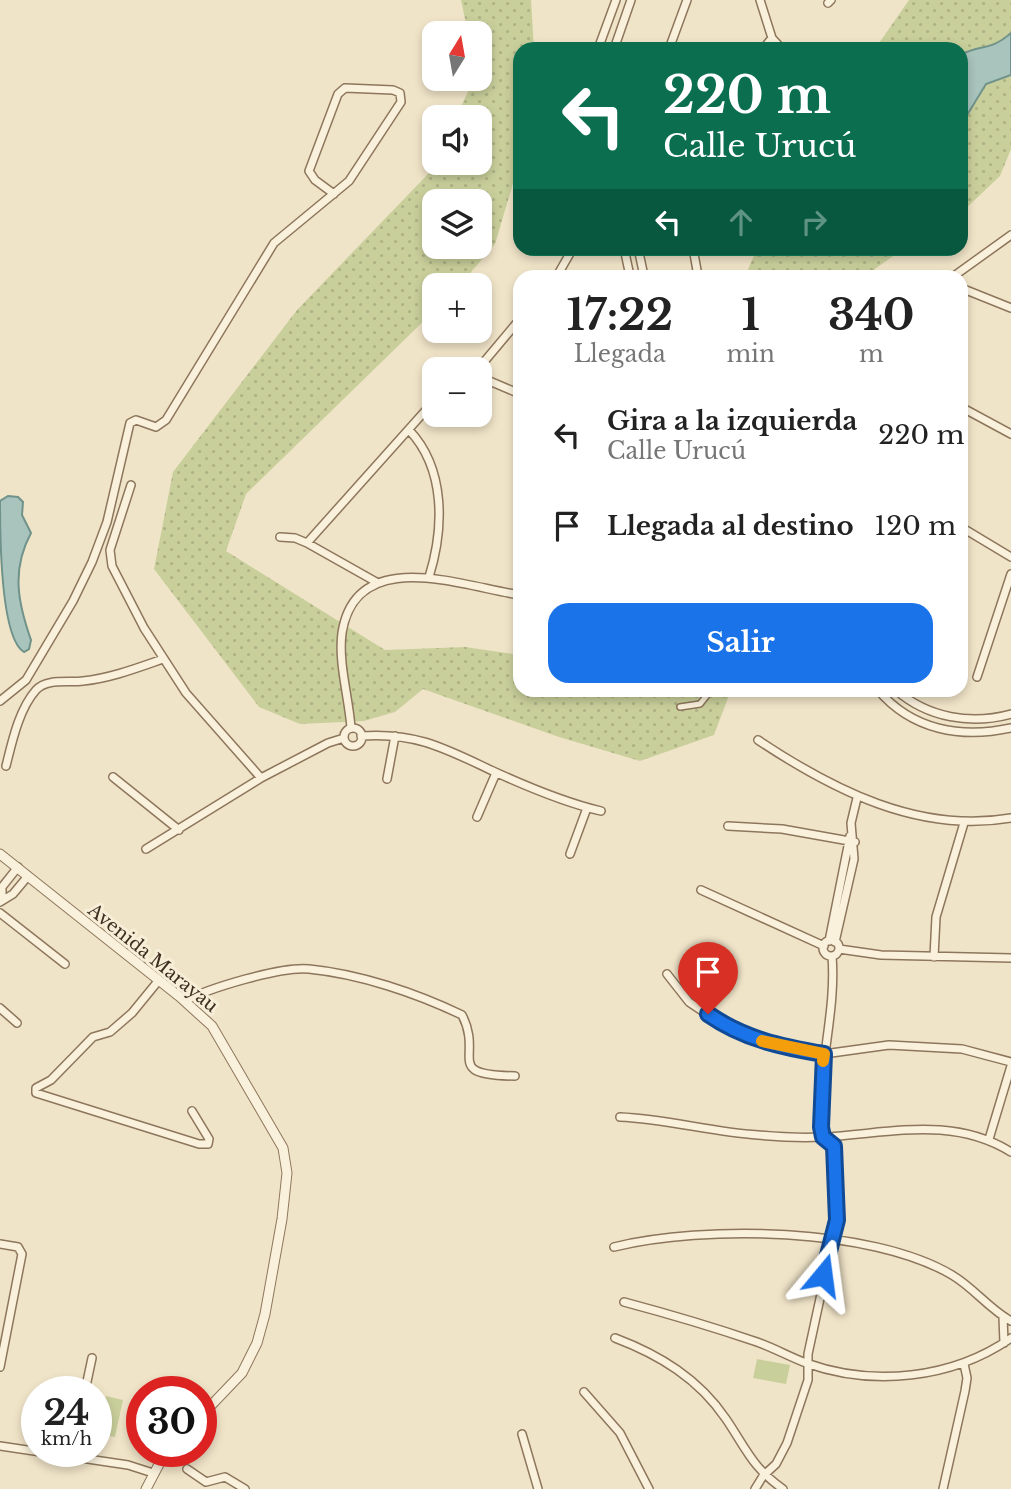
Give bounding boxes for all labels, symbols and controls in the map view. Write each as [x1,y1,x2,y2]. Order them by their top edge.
north arrow [422,21,492,91]
map controls [422,21,492,427]
text: 220 m [663,65,831,126]
icon: left [548,70,639,161]
button: sound [422,105,492,175]
text: Calle Urucú [663,126,857,166]
button: layers [422,189,492,259]
icon: left [649,203,687,241]
icon: ahead [722,203,760,241]
icon: right [795,203,833,241]
button: + [422,273,492,343]
text: 17:22 [566,289,673,341]
text: 1 [741,289,760,341]
text: 340 [828,289,915,341]
text: Llegada [574,340,666,368]
text: min [726,340,775,368]
text: m [859,340,884,368]
button: − [422,357,492,427]
text: Gira a la izquierda [607,405,857,437]
icon: left [548,416,586,454]
text: 220 m [878,419,964,451]
text: Calle Urucú [607,437,746,465]
icon: arrive [548,507,586,545]
text: Llegada al destino [607,510,854,542]
text: 120 m [875,510,956,542]
button: Salir [548,603,933,683]
street label: Avenida Marayau [83,898,222,1017]
pin [678,942,738,1014]
icon: arrive [689,953,727,991]
position arrow [786,1238,860,1312]
speed limit sign: 30 [126,1376,217,1467]
text: 24 [43,1391,90,1434]
text: km/h [41,1428,92,1450]

